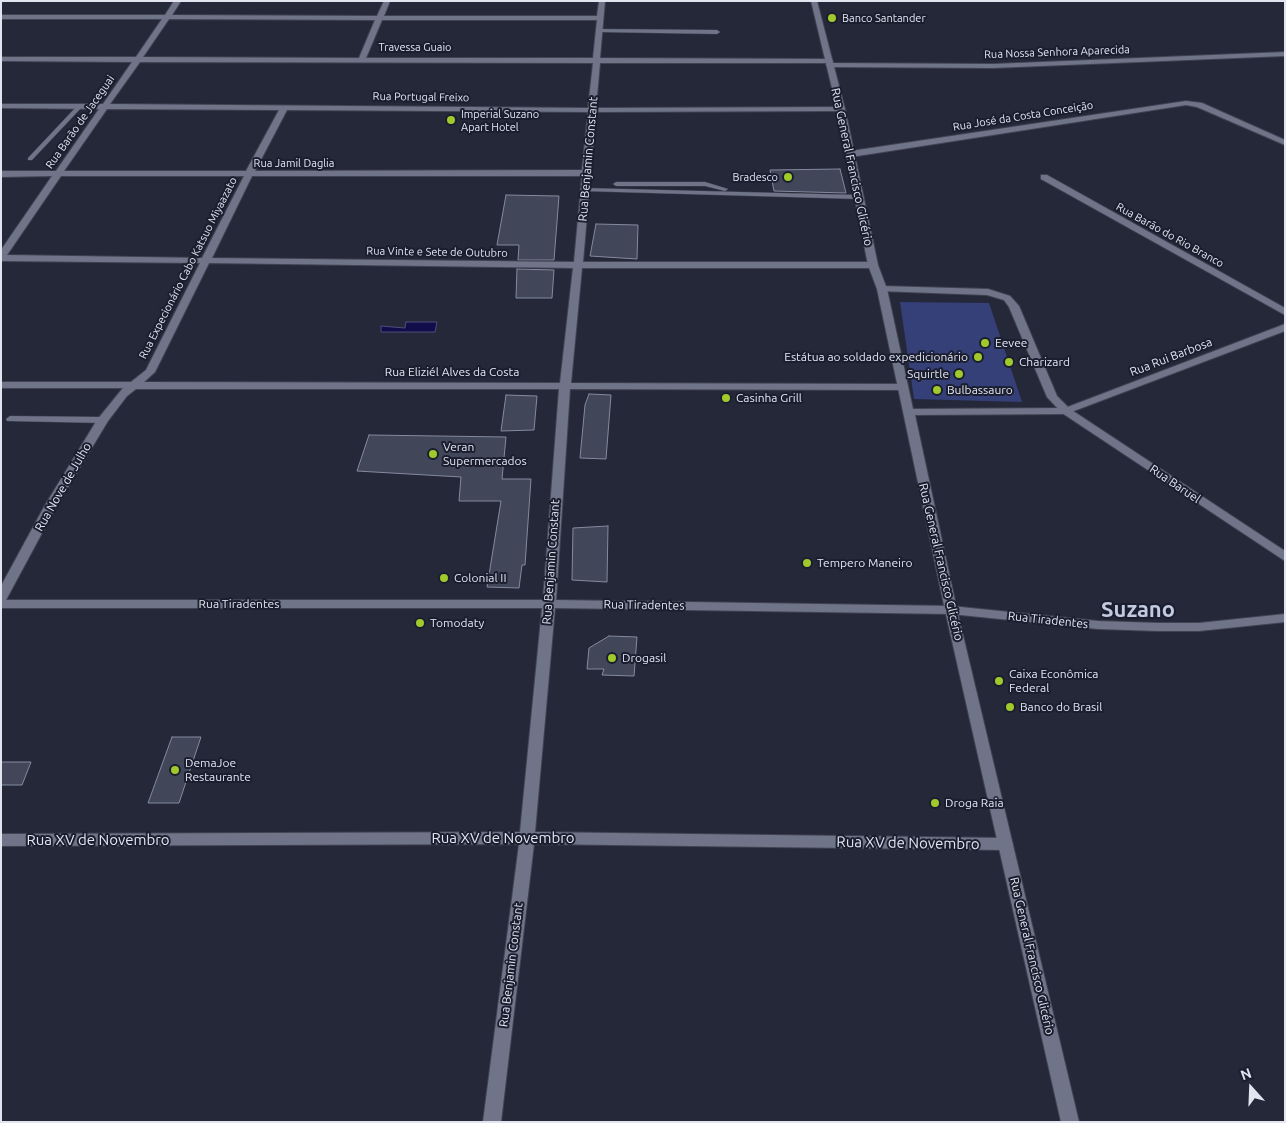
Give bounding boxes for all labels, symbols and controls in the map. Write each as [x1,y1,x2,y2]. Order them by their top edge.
place label: Banco Santander [842,11,926,25]
marker: Banco Santander [826,12,838,24]
street label: Travessa Guaio [378,40,452,54]
street label: Rua Nossa Senhora Aparecida [984,43,1130,61]
street label: Rua Barão de Jaceguai [43,73,117,171]
street label: Rua General Francisco Glicério [828,87,876,247]
street label: Rua Portugal Freixo [373,90,469,104]
street label: Rua Benjamin Constant [575,96,601,222]
street label: Rua José da Costa Conceição [952,98,1094,134]
place label: Imperial Suzano Apart Hotel [461,107,539,133]
marker: Imperial Suzano Apart Hotel [445,114,457,126]
street label: Rua Jamil Daglia [254,156,334,170]
place label: Bradesco [732,170,778,184]
marker: Bradesco [782,171,794,183]
street label: Rua Expecionário Cabo Katsuo Miyaazato [136,175,240,361]
street label: Rua Barão do Rio Branco [1114,200,1226,270]
street label: Rua Vinte e Sete de Outubro [366,244,508,260]
street label: Rua Rui Barbosa [1128,335,1214,379]
place label: Eevee [995,336,1027,350]
marker: Eevee [979,337,991,349]
place label: Estátua ao soldado expedicionário [784,350,968,364]
marker: Estátua ao soldado expedicionário [972,351,984,363]
place label: Charizard [1019,355,1070,369]
marker: Charizard [1003,356,1015,368]
street label: Rua Eliziél Alves da Costa [385,365,519,379]
place label: Squirtle [907,367,949,381]
marker: Squirtle [953,368,965,380]
place label: Bulbassauro [947,383,1013,397]
marker: Bulbassauro [931,384,943,396]
place label: Casinha Grill [736,391,802,405]
marker: Casinha Grill [720,392,732,404]
street label: Rua Nove de Julho [32,440,94,534]
place label: Veran Supermercados [443,440,527,468]
marker: Veran Supermercados [427,448,439,460]
street label: Rua Baruel [1147,462,1203,506]
street label: Rua General Francisco Glicério [916,482,966,642]
street label: Rua Benjamin Constant [539,499,563,625]
place label: Tempero Maneiro [817,556,913,570]
marker: Tempero Maneiro [801,557,813,569]
place label: Colonial II [454,571,506,585]
marker: Colonial II [438,572,450,584]
street label: Rua Tiradentes [199,597,279,611]
street label: Rua Tiradentes [603,597,685,613]
district label: Suzano [1101,597,1175,623]
street label: Rua Tiradentes [1007,609,1089,631]
place label: Tomodaty [430,616,484,630]
marker: Tomodaty [414,617,426,629]
place label: Drogasil [622,651,666,665]
marker: Drogasil [606,652,618,664]
place label: Caixa Econômica Federal [1009,667,1099,695]
marker: Caixa Econômica Federal [993,675,1005,687]
place label: Banco do Brasil [1020,700,1102,714]
marker: Banco do Brasil [1004,701,1016,713]
place label: DemaJoe Restaurante [185,756,251,784]
marker: DemaJoe Restaurante [169,764,181,776]
place label: Droga Raia [945,796,1004,810]
marker: Droga Raia [929,797,941,809]
street label: Rua XV de Novembro [431,829,575,847]
street label: Rua XV de Novembro [26,831,170,849]
street label: Rua XV de Novembro [836,833,980,853]
street label: Rua General Francisco Glicério [1007,876,1057,1036]
street label: Rua Benjamin Constant [496,902,526,1028]
north arrow [1226,1063,1276,1113]
text: N [1238,1065,1254,1083]

